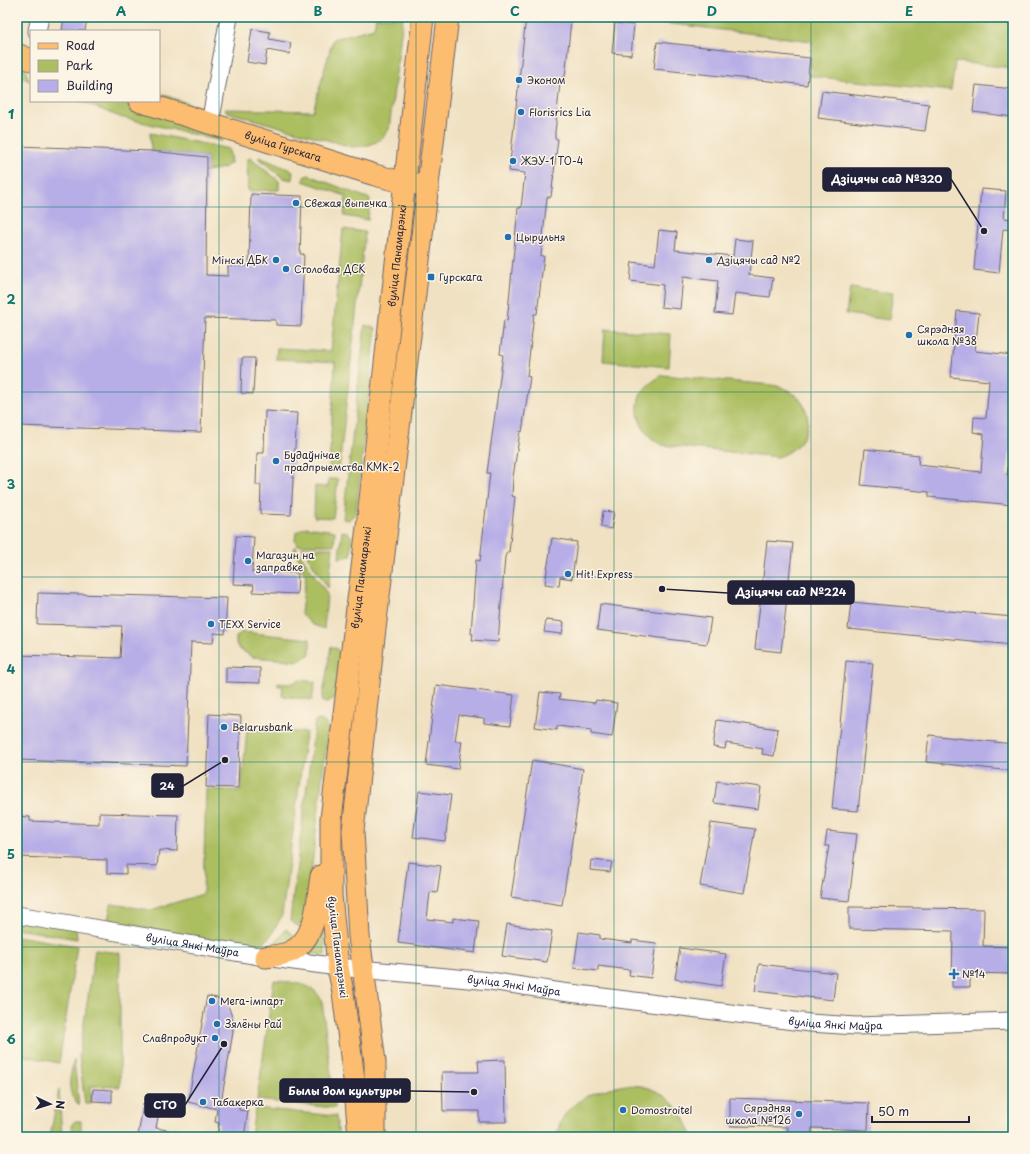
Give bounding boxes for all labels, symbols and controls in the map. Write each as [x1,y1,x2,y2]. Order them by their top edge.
text: A [116,1,126,20]
text: B [314,1,323,20]
text: C [510,1,520,20]
text: D [707,1,717,20]
text: E [905,1,913,20]
legend [30,30,160,102]
text: Road [66,36,95,54]
text: Park [66,56,93,74]
place label: Эконом [527,72,565,87]
marker: Эконом [514,75,524,85]
text: Building [66,76,113,94]
text: 1 [8,104,14,123]
place label: Florisrics Lia [529,104,591,119]
marker: Florisrics Lia [516,107,526,117]
street label: вуліца Гурскага [243,127,324,165]
place label: ЖЭУ-1 ТО-4 [520,153,584,168]
marker: ЖЭУ-1 ТО-4 [508,156,518,166]
callout: Дзіцячы сад №320 [823,168,951,191]
text: Дзіцячы сад №320 [830,170,943,187]
place label: Свежая выпечка [304,195,388,210]
marker: Свежая выпечка [291,198,301,208]
street label: вуліца Панамарэнкі [383,203,409,308]
place label: Цырульня [516,229,565,244]
marker: Цырульня [503,232,513,242]
place label: Мінскі ДБК [212,252,269,267]
place label: Дзіцячы сад №2 [716,252,801,267]
marker: Мінскі ДБК [271,255,281,265]
marker: Дзіцячы сад №2 [704,255,714,265]
place label: Столовая ДСК [294,261,366,276]
marker: Столовая ДСК [281,264,291,274]
place label: Гурскага [439,269,483,284]
marker: Гурскага [426,272,436,282]
text: 2 [6,289,16,308]
place label: Сярэдняя школа №38 [917,321,977,348]
marker: Сярэдняя школа №38 [904,330,914,340]
place label: Будаўнічае прадпрыемства КМК-2 [284,447,400,474]
marker: Будаўнічае прадпрыемства КМК-2 [271,456,281,466]
text: 3 [7,474,16,493]
street label: вуліца Панамарэнкі [347,525,374,630]
place label: Магазин на заправке [255,547,315,574]
marker: Магазин на заправке [243,556,253,566]
place label: Hit! Express [576,566,633,581]
marker: Hit! Express [563,569,573,579]
callout: Дзіцячы сад №224 [728,581,854,604]
text: Дзіцячы сад №224 [735,583,847,600]
place label: TEXX Service [219,616,281,631]
marker: TEXX Service [206,619,216,629]
text: 4 [7,659,16,678]
place label: Belarusbank [232,719,293,734]
marker: Belarusbank [219,722,229,732]
callout: 24 [152,774,183,797]
text: 24 [160,777,175,794]
text: 5 [7,844,15,863]
street label: вуліца Панамарэнкі [324,895,352,999]
street label: вуліца Янкі Маўра [145,929,241,960]
place label: №14 [962,966,986,981]
marker: №14 [949,969,959,979]
street label: вуліца Янкі Маўра [466,971,562,999]
place label: Мега-імпарт [220,993,284,1008]
marker: Мега-імпарт [207,996,217,1006]
street label: вуліца Янкі Маўра [787,1012,883,1033]
place label: Зялёны Рай [225,1016,282,1031]
marker: Зялёны Рай [212,1019,222,1029]
text: 6 [6,1029,16,1048]
place label: Славпродукт [142,1030,207,1045]
marker: Славпродукт [210,1033,220,1043]
callout: Былы дом культуры [280,1079,410,1102]
text: Былы дом культуры [288,1082,402,1099]
north arrow [30,1084,70,1124]
callout: СТО [145,1094,185,1117]
place label: Табакерка [211,1094,264,1109]
text: СТО [153,1096,177,1113]
marker: Табакерка [198,1097,208,1107]
scale bar [872,1098,969,1124]
text: N [52,1100,69,1110]
place label: Сярэдняя школа №126 [726,1100,791,1127]
place label: Domostroitel [631,1102,693,1117]
text: 50 m [878,1102,909,1120]
marker: Domostroitel [618,1105,628,1115]
marker: Сярэдняя школа №126 [794,1109,804,1119]

